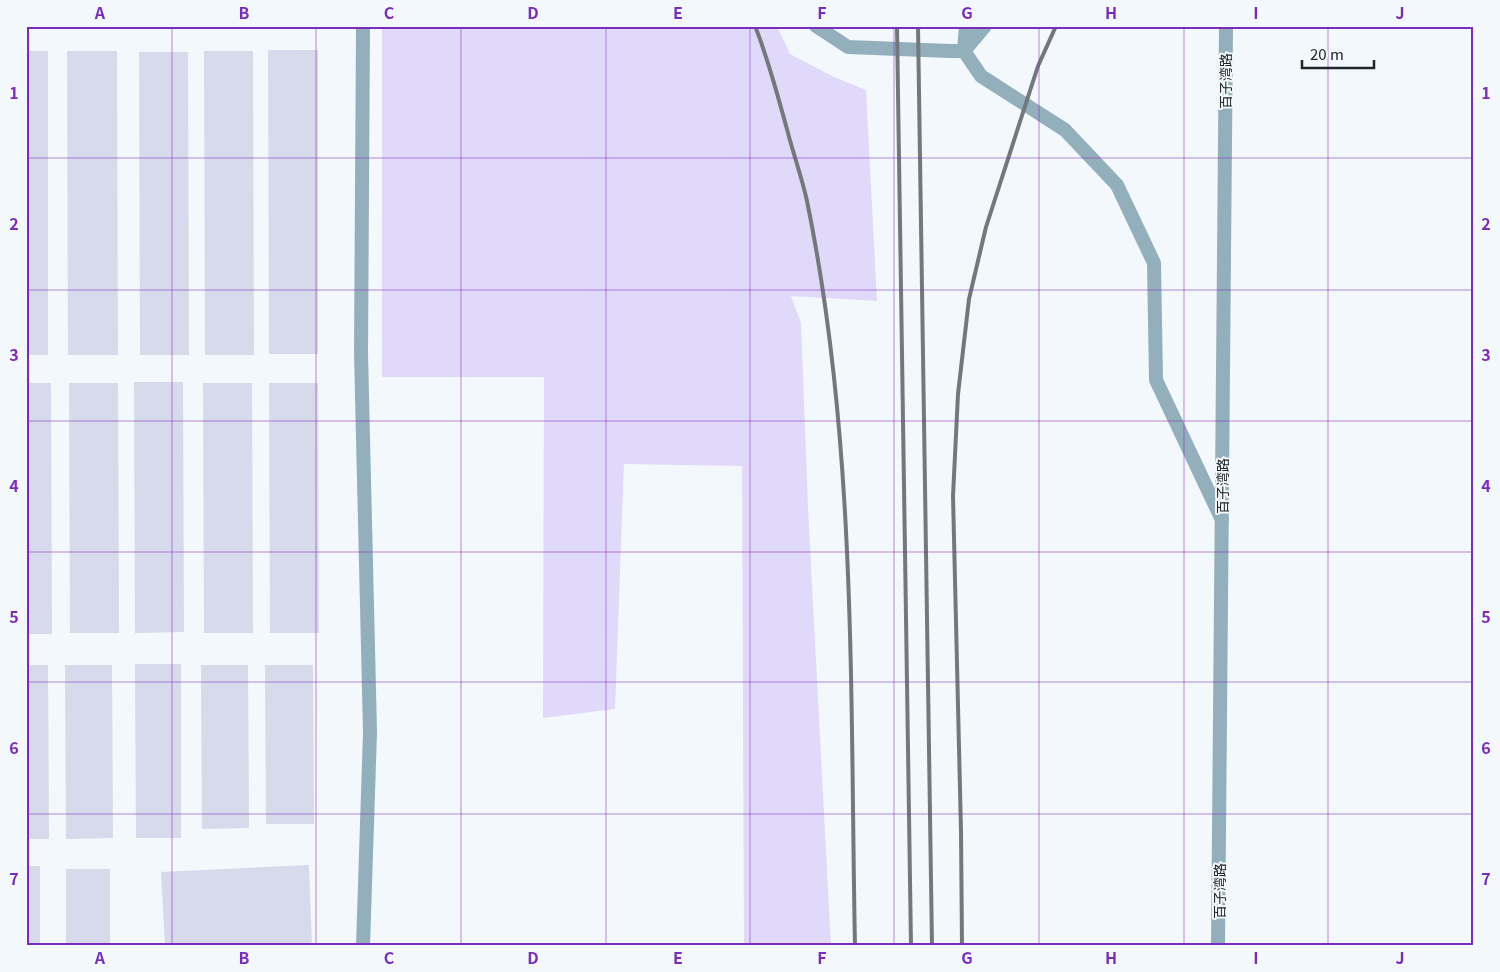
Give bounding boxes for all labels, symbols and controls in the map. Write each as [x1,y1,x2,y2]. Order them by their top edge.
text: A [94,0,106,24]
text: B [239,0,250,24]
text: C [384,0,395,24]
text: D [527,0,539,24]
text: E [673,0,683,24]
text: F [817,0,827,24]
text: G [961,0,973,24]
text: H [1105,0,1117,24]
text: I [1253,0,1259,24]
text: J [1395,0,1405,24]
scale bar [1302,38,1375,70]
text: 20 m [1310,43,1344,64]
street label: 百子湾路 [1215,53,1235,109]
text: 1 [9,80,19,104]
text: 1 [1481,80,1491,104]
text: 2 [9,211,19,235]
text: 2 [1481,211,1491,235]
text: 3 [9,342,19,366]
text: 3 [1481,342,1491,366]
street label: 百子湾路 [1212,458,1232,514]
text: 4 [9,473,19,497]
text: 4 [1481,473,1491,497]
text: 5 [9,604,19,628]
text: 5 [1481,604,1491,628]
text: 6 [9,735,19,759]
text: 6 [1481,735,1491,759]
street label: 百子湾路 [1209,863,1229,919]
text: 7 [9,866,19,890]
text: 7 [1481,866,1491,890]
text: A [94,945,106,969]
text: B [239,945,250,969]
text: C [384,945,395,969]
text: D [527,945,539,969]
text: E [673,945,683,969]
text: F [817,945,827,969]
text: G [961,945,973,969]
text: H [1105,945,1117,969]
text: I [1253,945,1259,969]
text: J [1395,945,1405,969]

